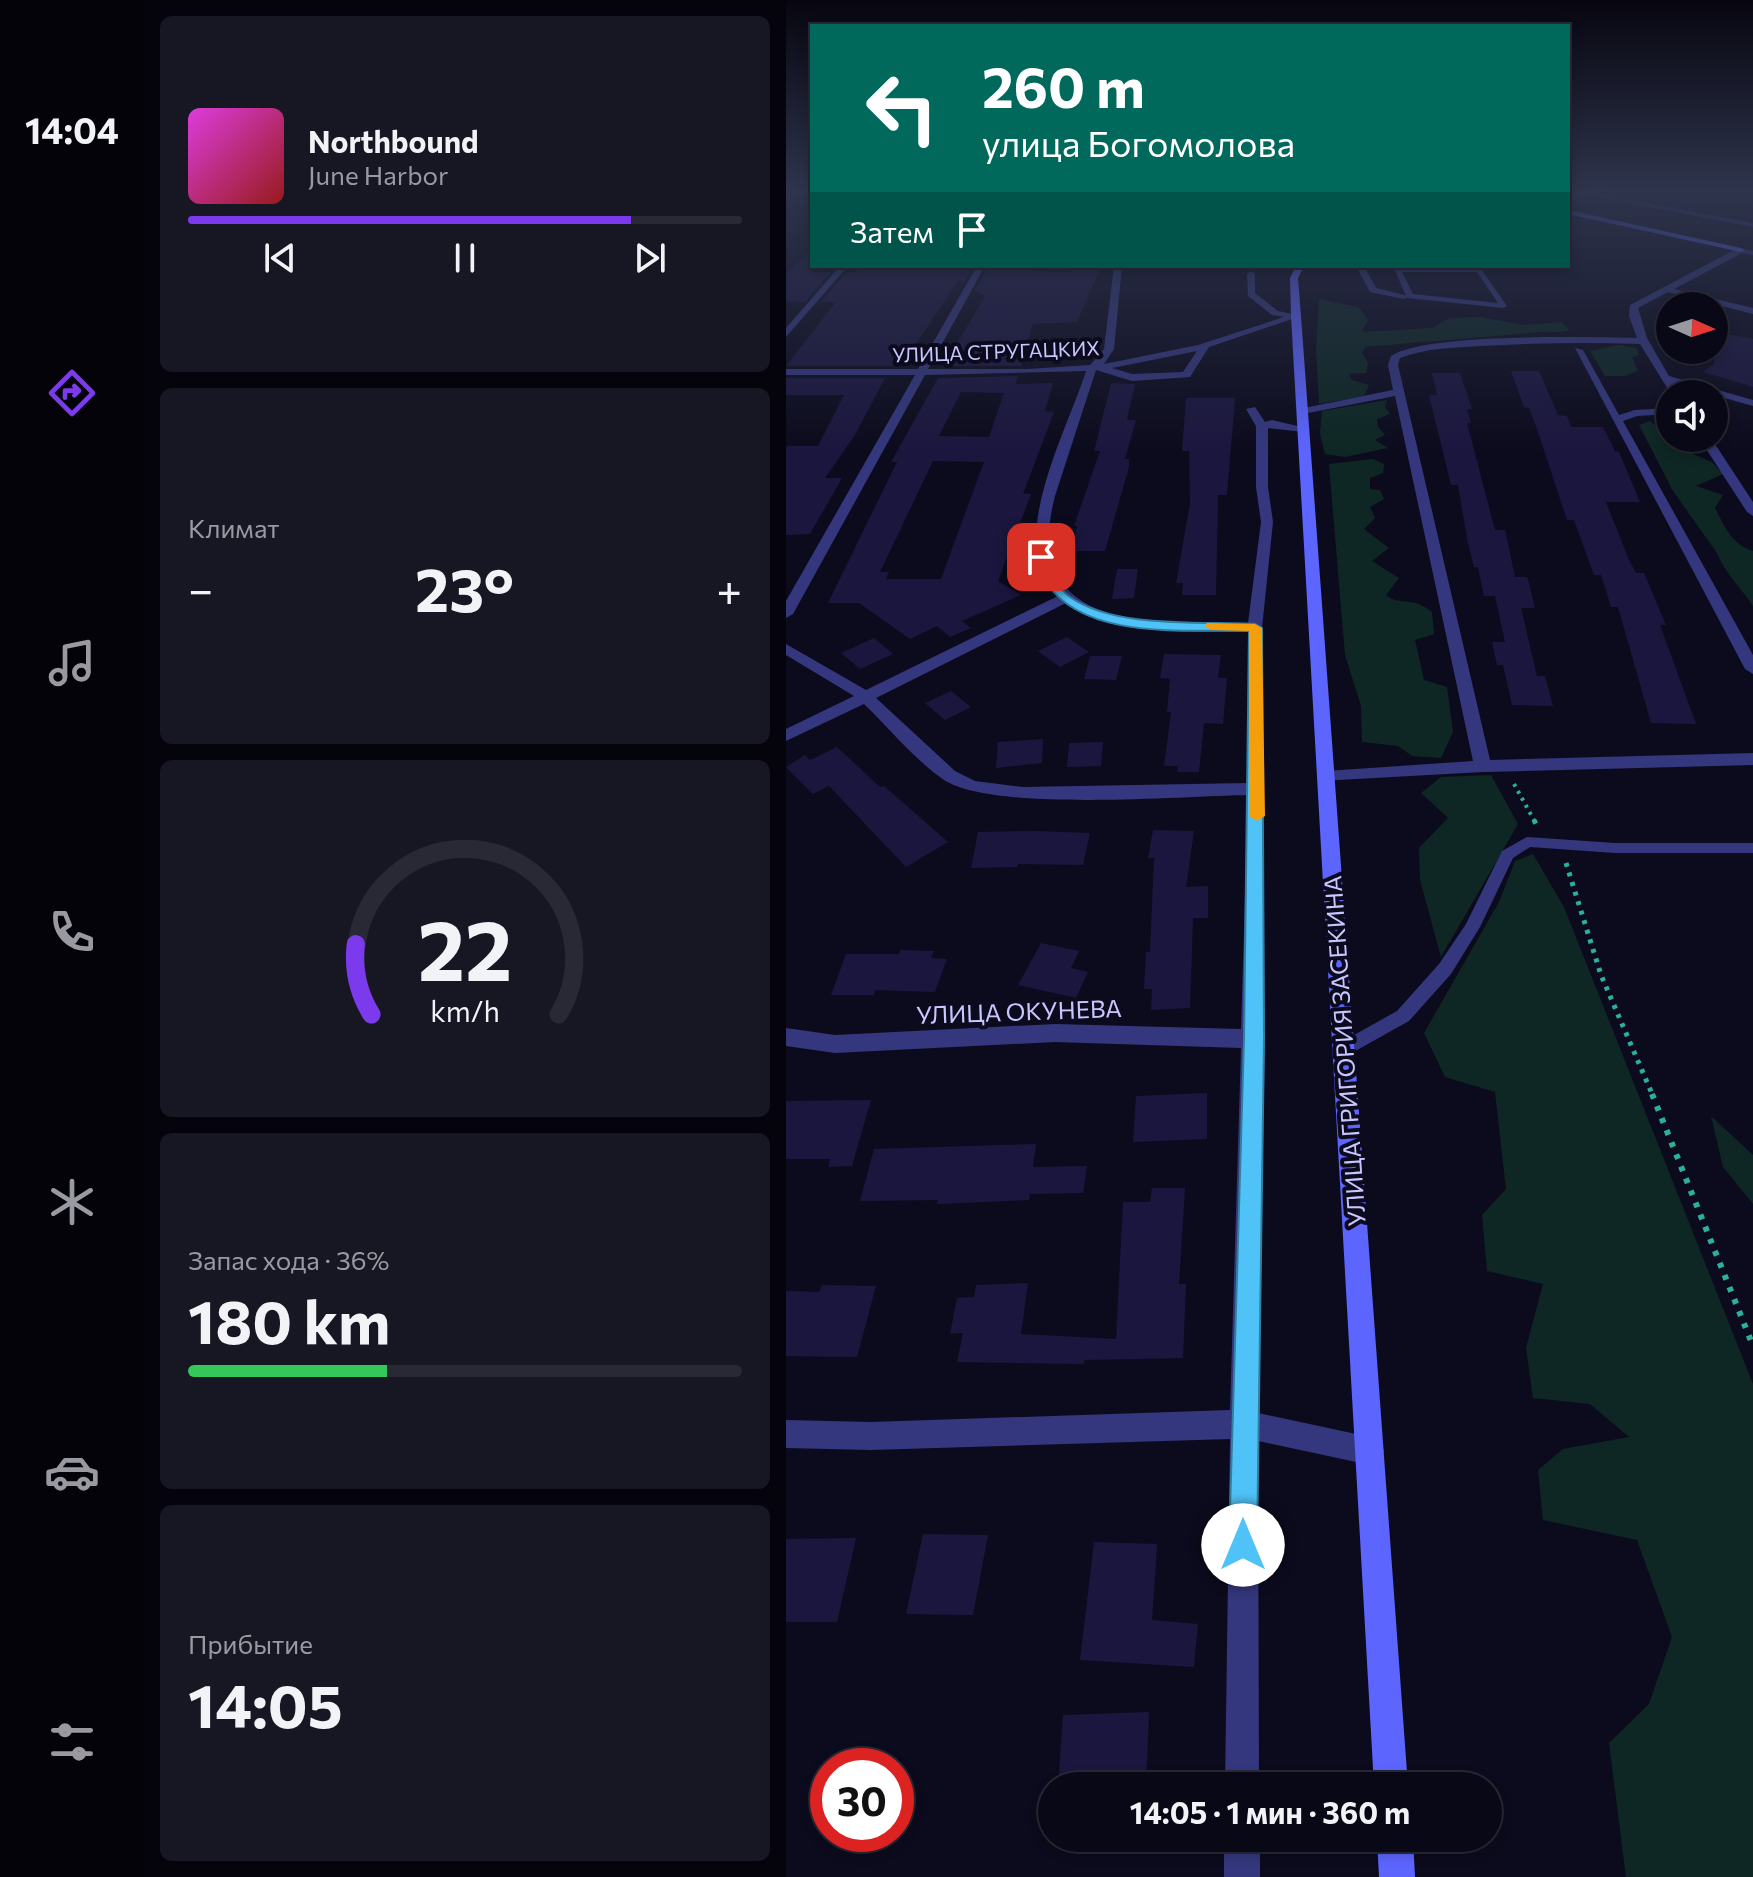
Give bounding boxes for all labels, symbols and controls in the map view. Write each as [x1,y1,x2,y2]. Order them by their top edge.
text: 260 m [982,51,1145,120]
icon: left [850,56,954,160]
text: 14:04 [25,107,119,151]
text: улица Богомолова [982,120,1295,164]
text: Northbound [308,122,479,159]
text: June Harbor [308,159,448,190]
icon: arrive [950,208,994,252]
text: Затем [850,212,934,249]
icon: previous [258,236,302,280]
icon: pause [443,236,487,280]
icon: next [628,236,672,280]
north arrow [1656,292,1728,364]
map controls [1656,292,1728,452]
street label: УЛИЦА СТРУГАЦКИХ [892,335,1100,367]
icon: directions [44,365,100,421]
button: sound [1656,380,1728,452]
text: Климат [188,512,280,543]
pin [1007,523,1075,591]
icon: arrive [1019,535,1063,579]
text: 23° [415,551,514,624]
text: − [188,561,213,615]
text: + [716,561,742,615]
icon: music [44,635,100,691]
street label: УЛИЦА ГРИГОРИЯ ЗАСЕКИНА [1317,875,1371,1227]
text: 22 [418,895,512,997]
icon: phone [44,904,100,960]
text: km/h [430,993,500,1028]
street label: УЛИЦА ОКУНЕВА [916,993,1122,1029]
icon: climate [44,1174,100,1230]
text: Запас хода · 36% [188,1244,389,1275]
text: 180 km [188,1283,390,1356]
icon: car [44,1444,100,1500]
position arrow [1201,1503,1285,1587]
text: Прибытие [188,1628,313,1659]
text: 14:05 [188,1667,343,1740]
icon: filters [44,1714,100,1770]
speed limit sign: 30 [810,1748,914,1852]
text: 14:05 · 1 мин · 360 m [1130,1793,1410,1830]

